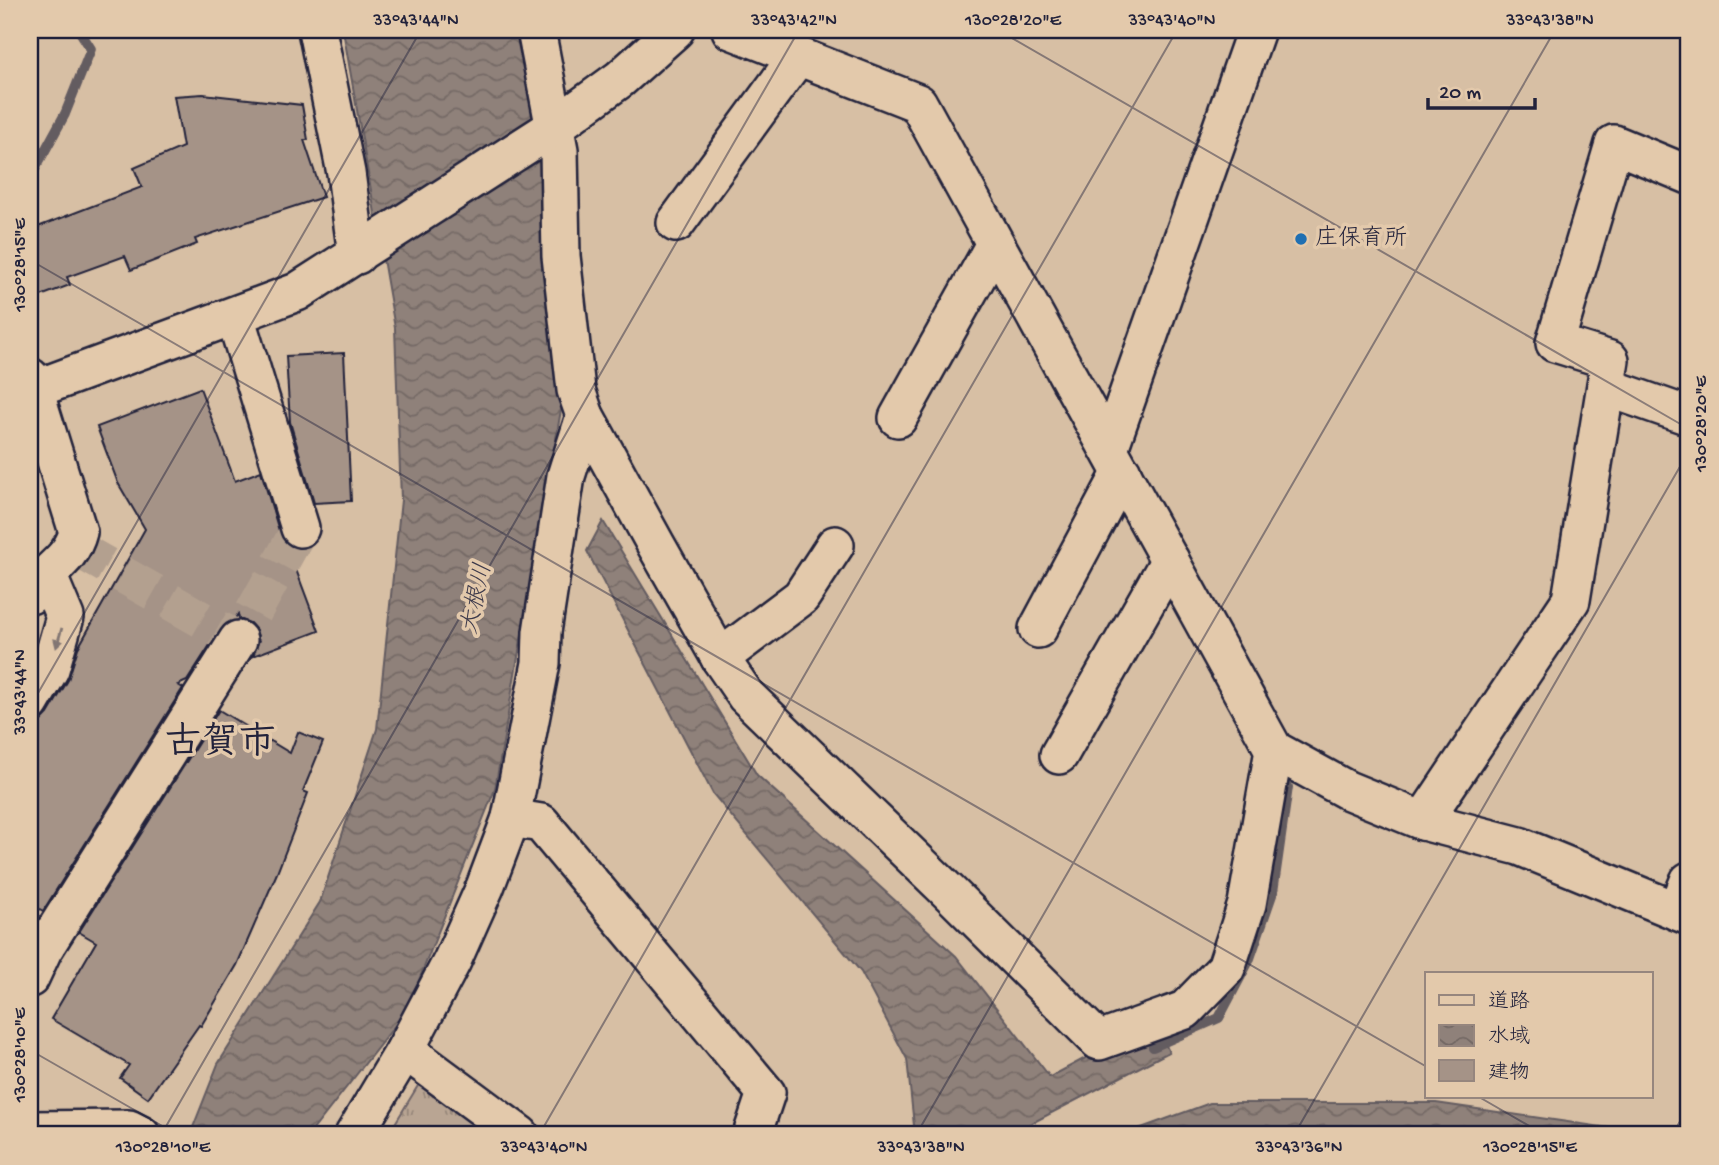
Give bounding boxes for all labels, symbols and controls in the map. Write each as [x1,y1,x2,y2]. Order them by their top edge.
text: 33°43'44"N [372,11,459,32]
text: 33°43'42"N [750,11,837,32]
text: 130°28'20"E [964,11,1062,32]
text: 33°43'40"N [1127,11,1216,32]
text: 33°43'38"N [1505,11,1594,32]
scale bar [1428,66,1535,110]
text: 20 m [1439,82,1481,107]
text: 130°28'15"E [11,217,32,313]
place label: 庄保育所 [1315,225,1407,253]
marker: 庄保育所 [1293,231,1309,247]
text: 130°28'20"E [1692,375,1713,473]
water label: 大根川 [456,561,500,637]
one-way arrow [53,627,64,649]
text: 33°43'44"N [11,649,32,736]
district label: 古賀市 [165,721,276,767]
legend [1425,972,1652,1098]
text: 道路 [1488,990,1530,1016]
text: 130°28'10"E [11,1007,32,1103]
text: 水域 [1488,1025,1530,1051]
text: 建物 [1488,1061,1530,1087]
text: 130°28'10"E [115,1138,211,1159]
text: 33°43'40"N [499,1138,588,1159]
text: 33°43'38"N [876,1138,965,1159]
text: 33°43'36"N [1255,1138,1342,1159]
text: 130°28'15"E [1482,1138,1578,1159]

